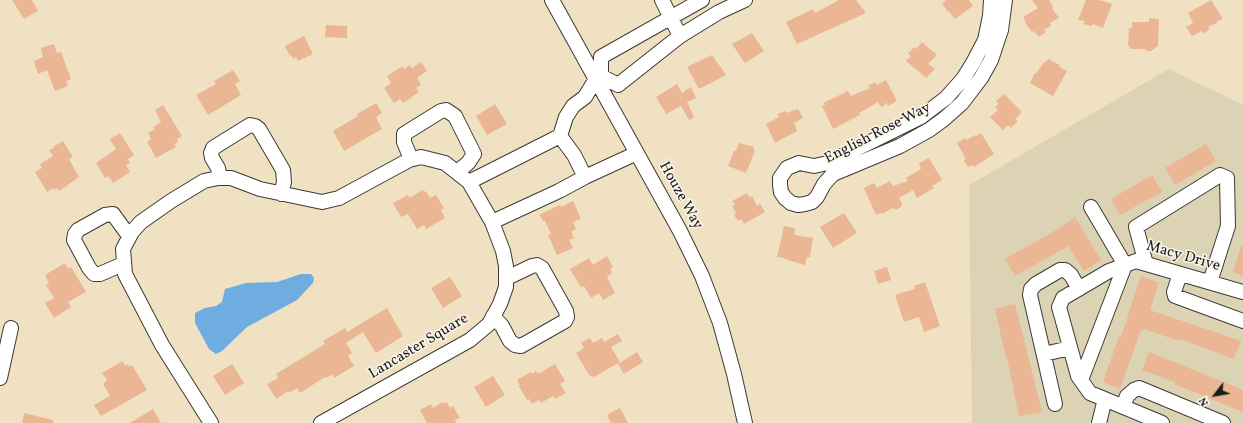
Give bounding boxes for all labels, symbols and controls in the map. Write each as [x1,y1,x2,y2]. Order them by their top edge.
street label: English Rose Way [822,100,934,168]
street label: Houze Way [654,159,706,233]
street label: Macy Drive [1144,238,1222,276]
street label: Lancaster Square [366,310,472,384]
north arrow [1195,375,1235,415]
text: N [1196,394,1213,409]

